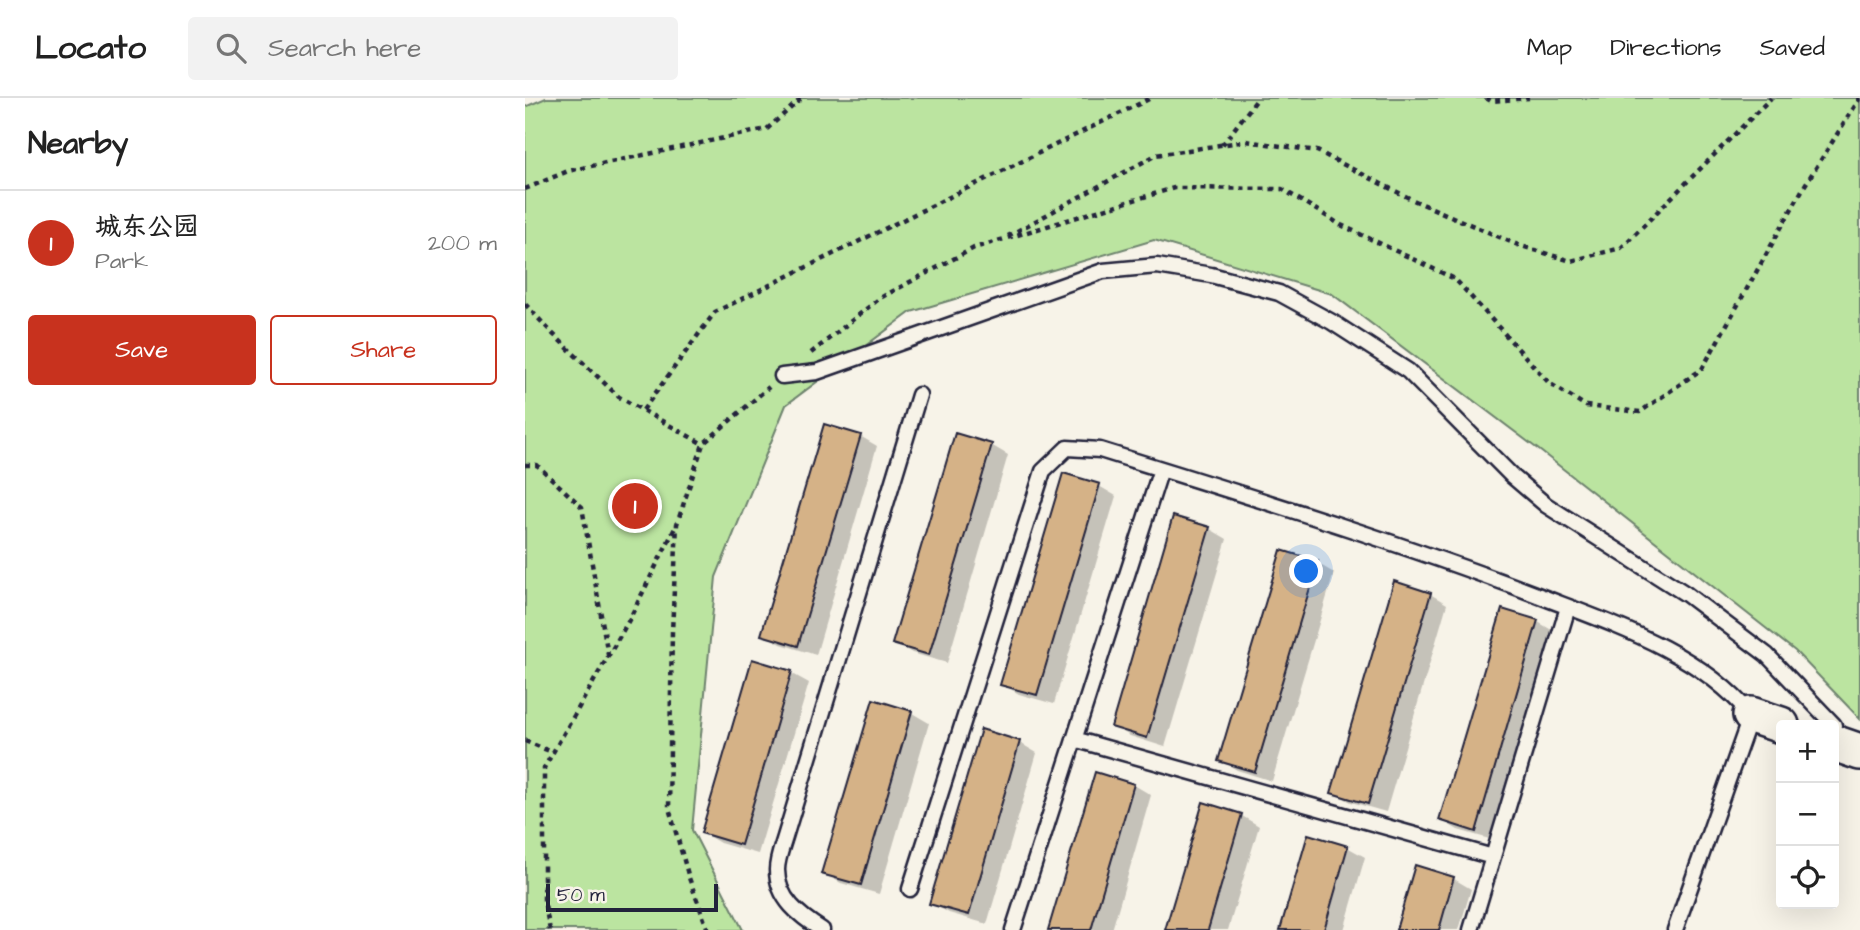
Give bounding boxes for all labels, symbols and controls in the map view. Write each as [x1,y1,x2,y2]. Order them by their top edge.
search box [188,17,678,80]
text: Locato [35,25,146,71]
icon: search [212,29,250,67]
text: Search here [268,30,421,66]
text: Map [1527,31,1572,65]
text: Directions [1610,31,1722,65]
text: Saved [1760,31,1825,65]
text: Nearby [28,123,128,165]
text: 城东公园 [95,209,199,245]
text: 1 [50,227,52,259]
text: 200 m [428,227,497,259]
text: Park [95,245,148,277]
button: Save [28,315,256,385]
button: Share [270,315,497,385]
pin: 1 [612,480,658,532]
your location [1289,554,1323,588]
map controls [1776,720,1839,909]
button: + [1776,720,1839,783]
button: − [1776,783,1839,846]
button: locate [1776,846,1839,909]
scale bar [546,881,717,913]
text: 50 m [557,882,605,909]

